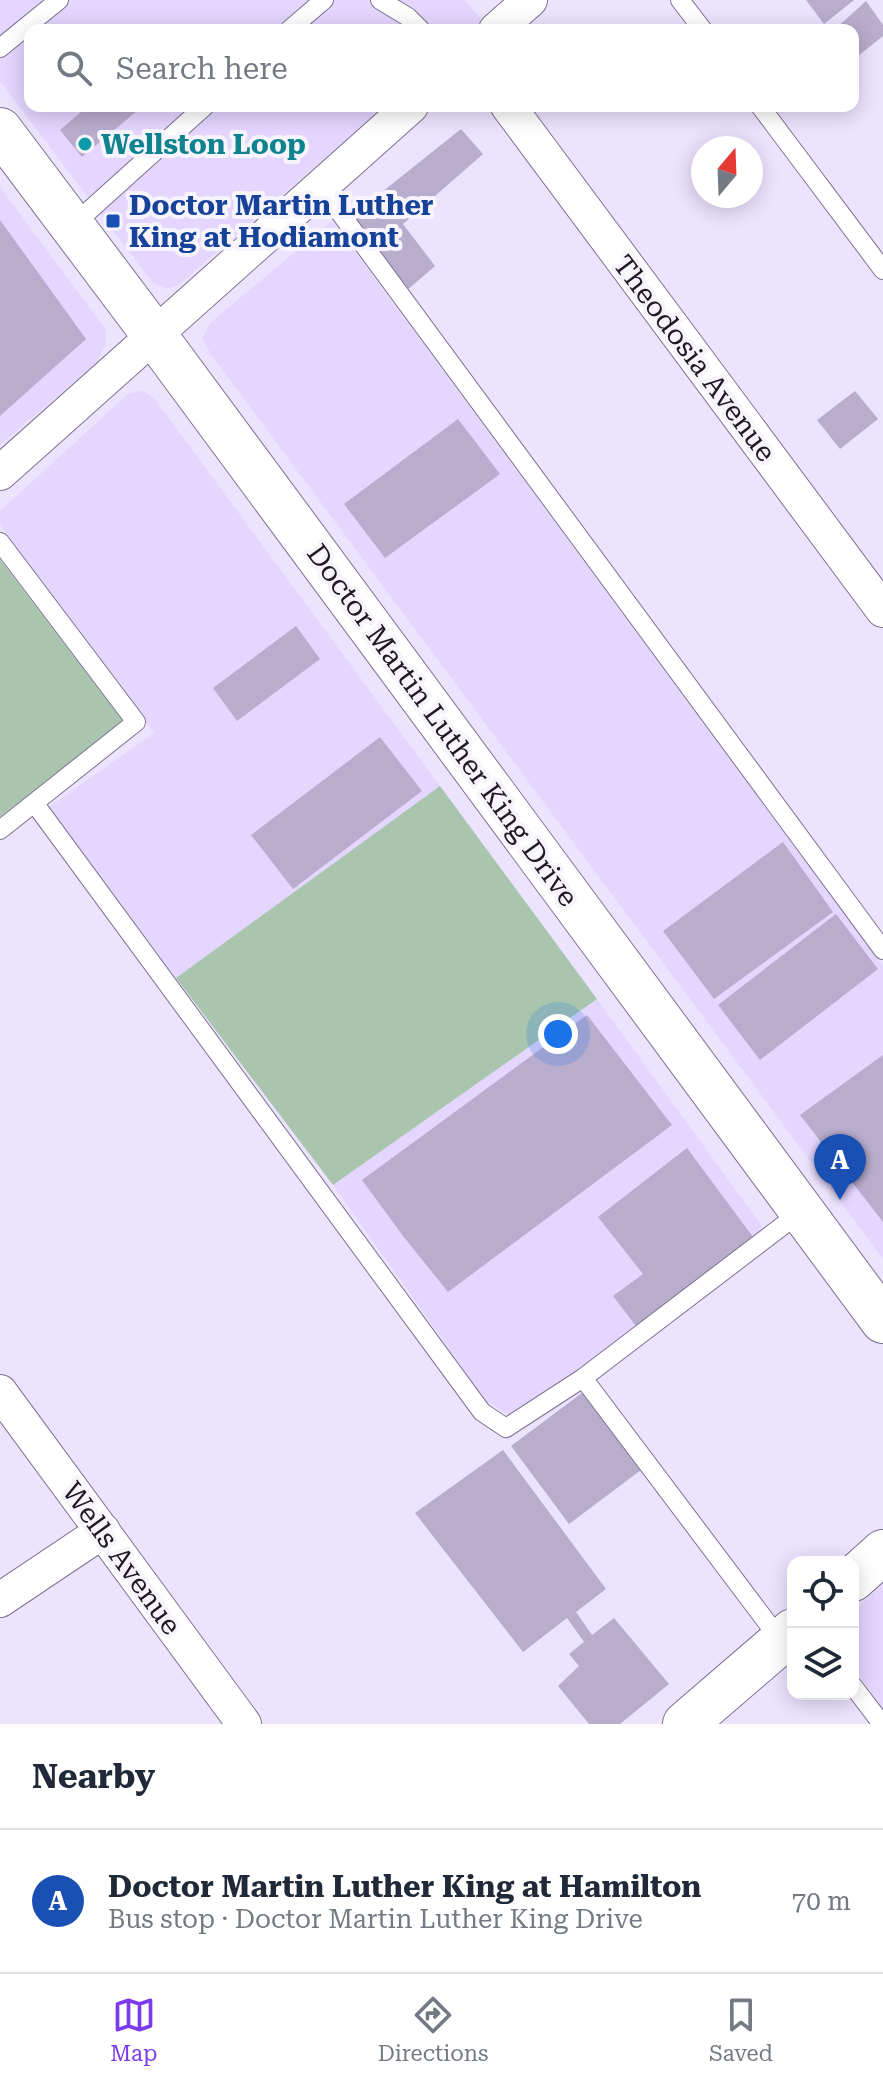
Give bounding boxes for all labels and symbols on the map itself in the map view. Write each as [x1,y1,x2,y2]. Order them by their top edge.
place label: Wellston Loop [101,128,306,161]
marker: Wellston Loop [76,135,94,153]
north arrow [691,136,763,208]
place label: Doctor Martin Luther King at Hodiamont [129,189,434,254]
marker: Doctor Martin Luther King at Hodiamont [104,212,122,230]
street label: Theodosia Avenue [606,249,783,468]
street label: Doctor Martin Luther King Drive [300,538,585,913]
your location [538,1014,578,1054]
pin: A [814,1134,866,1200]
street label: Wells Avenue [55,1476,188,1641]

